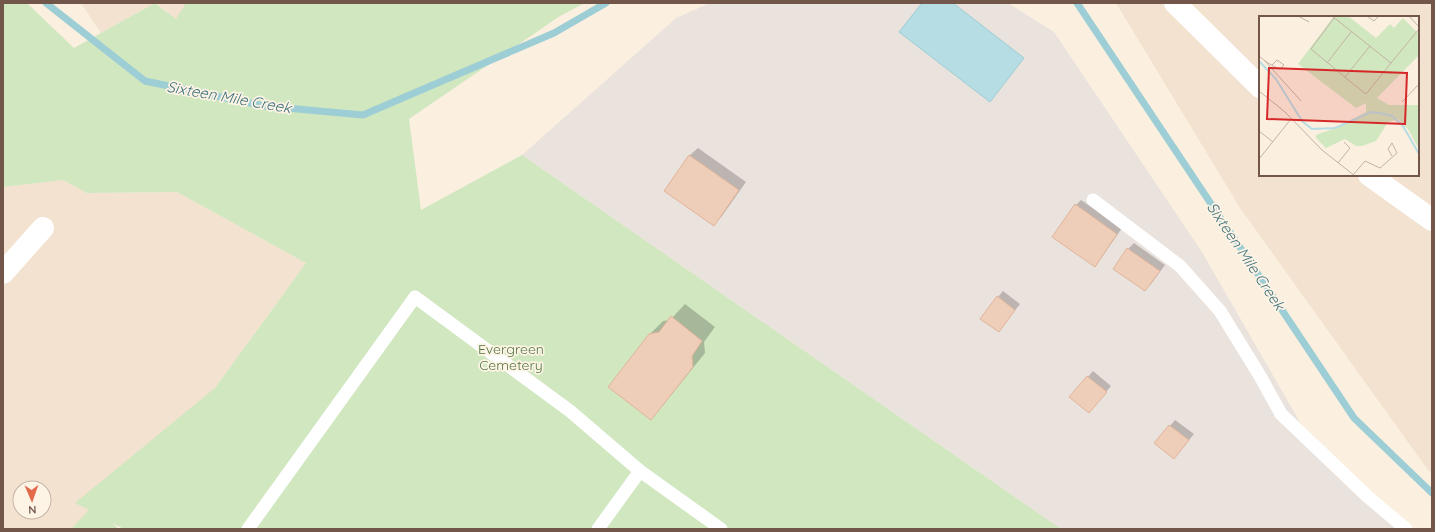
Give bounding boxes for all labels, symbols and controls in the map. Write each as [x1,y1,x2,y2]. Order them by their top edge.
inset map [1259,16,1419,176]
water label: Sixteen Mile Creek [165,77,295,118]
water label: Sixteen Mile Creek [1203,198,1290,315]
park label: Evergreen Cemetery [478,340,544,374]
north arrow [12,480,52,520]
text: N [28,503,37,517]

